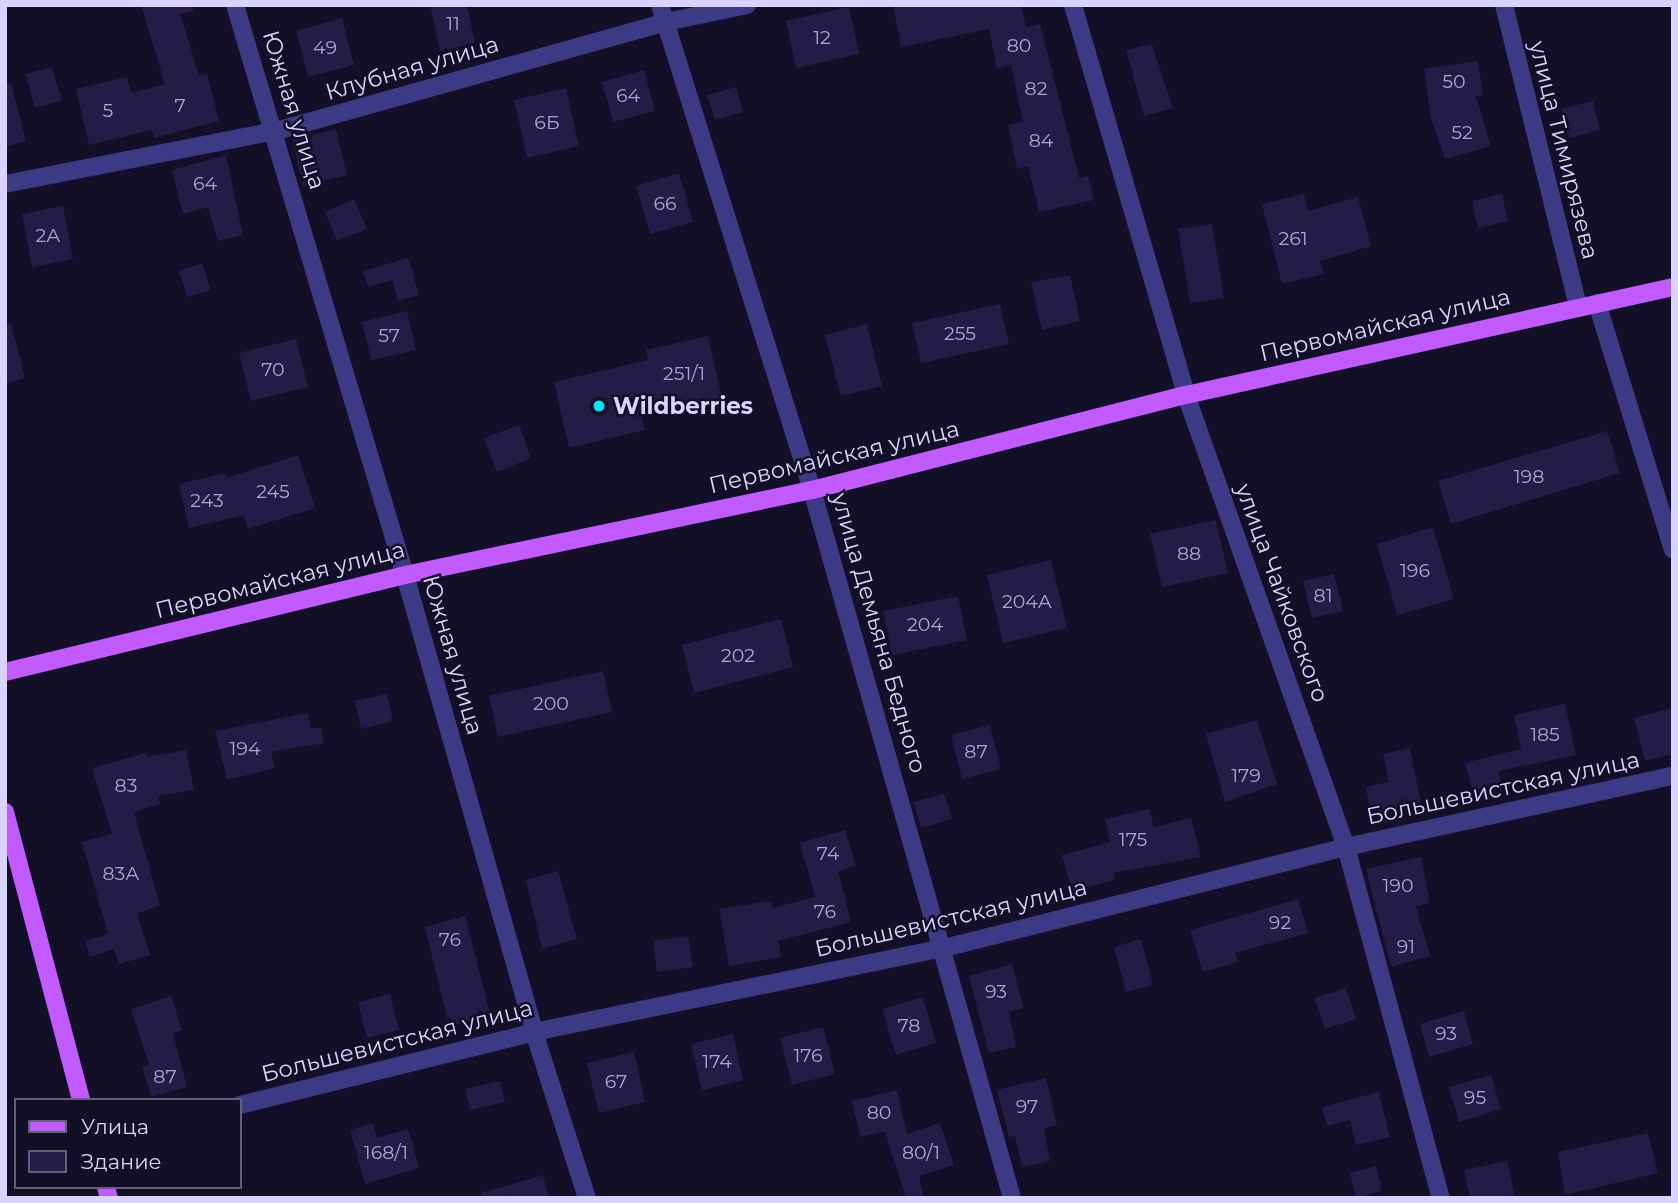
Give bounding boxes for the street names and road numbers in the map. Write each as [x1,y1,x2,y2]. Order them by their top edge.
street label: Южная улица [257,27,331,193]
street label: Клубная улица [322,30,502,106]
street label: улица Тимирязева [1524,38,1604,262]
street label: Первомайская улица [1257,283,1513,367]
street label: Первомайская улица [706,415,962,499]
street label: улица Чайковского [1230,480,1334,706]
street label: улица Демьяна Бедного [826,490,932,776]
street label: Первомайская улица [152,536,408,624]
street label: Южная улица [417,572,489,738]
street label: Большевистская улица [1364,746,1642,830]
street label: Большевистская улица [812,873,1090,963]
street label: Большевистская улица [259,994,535,1088]

